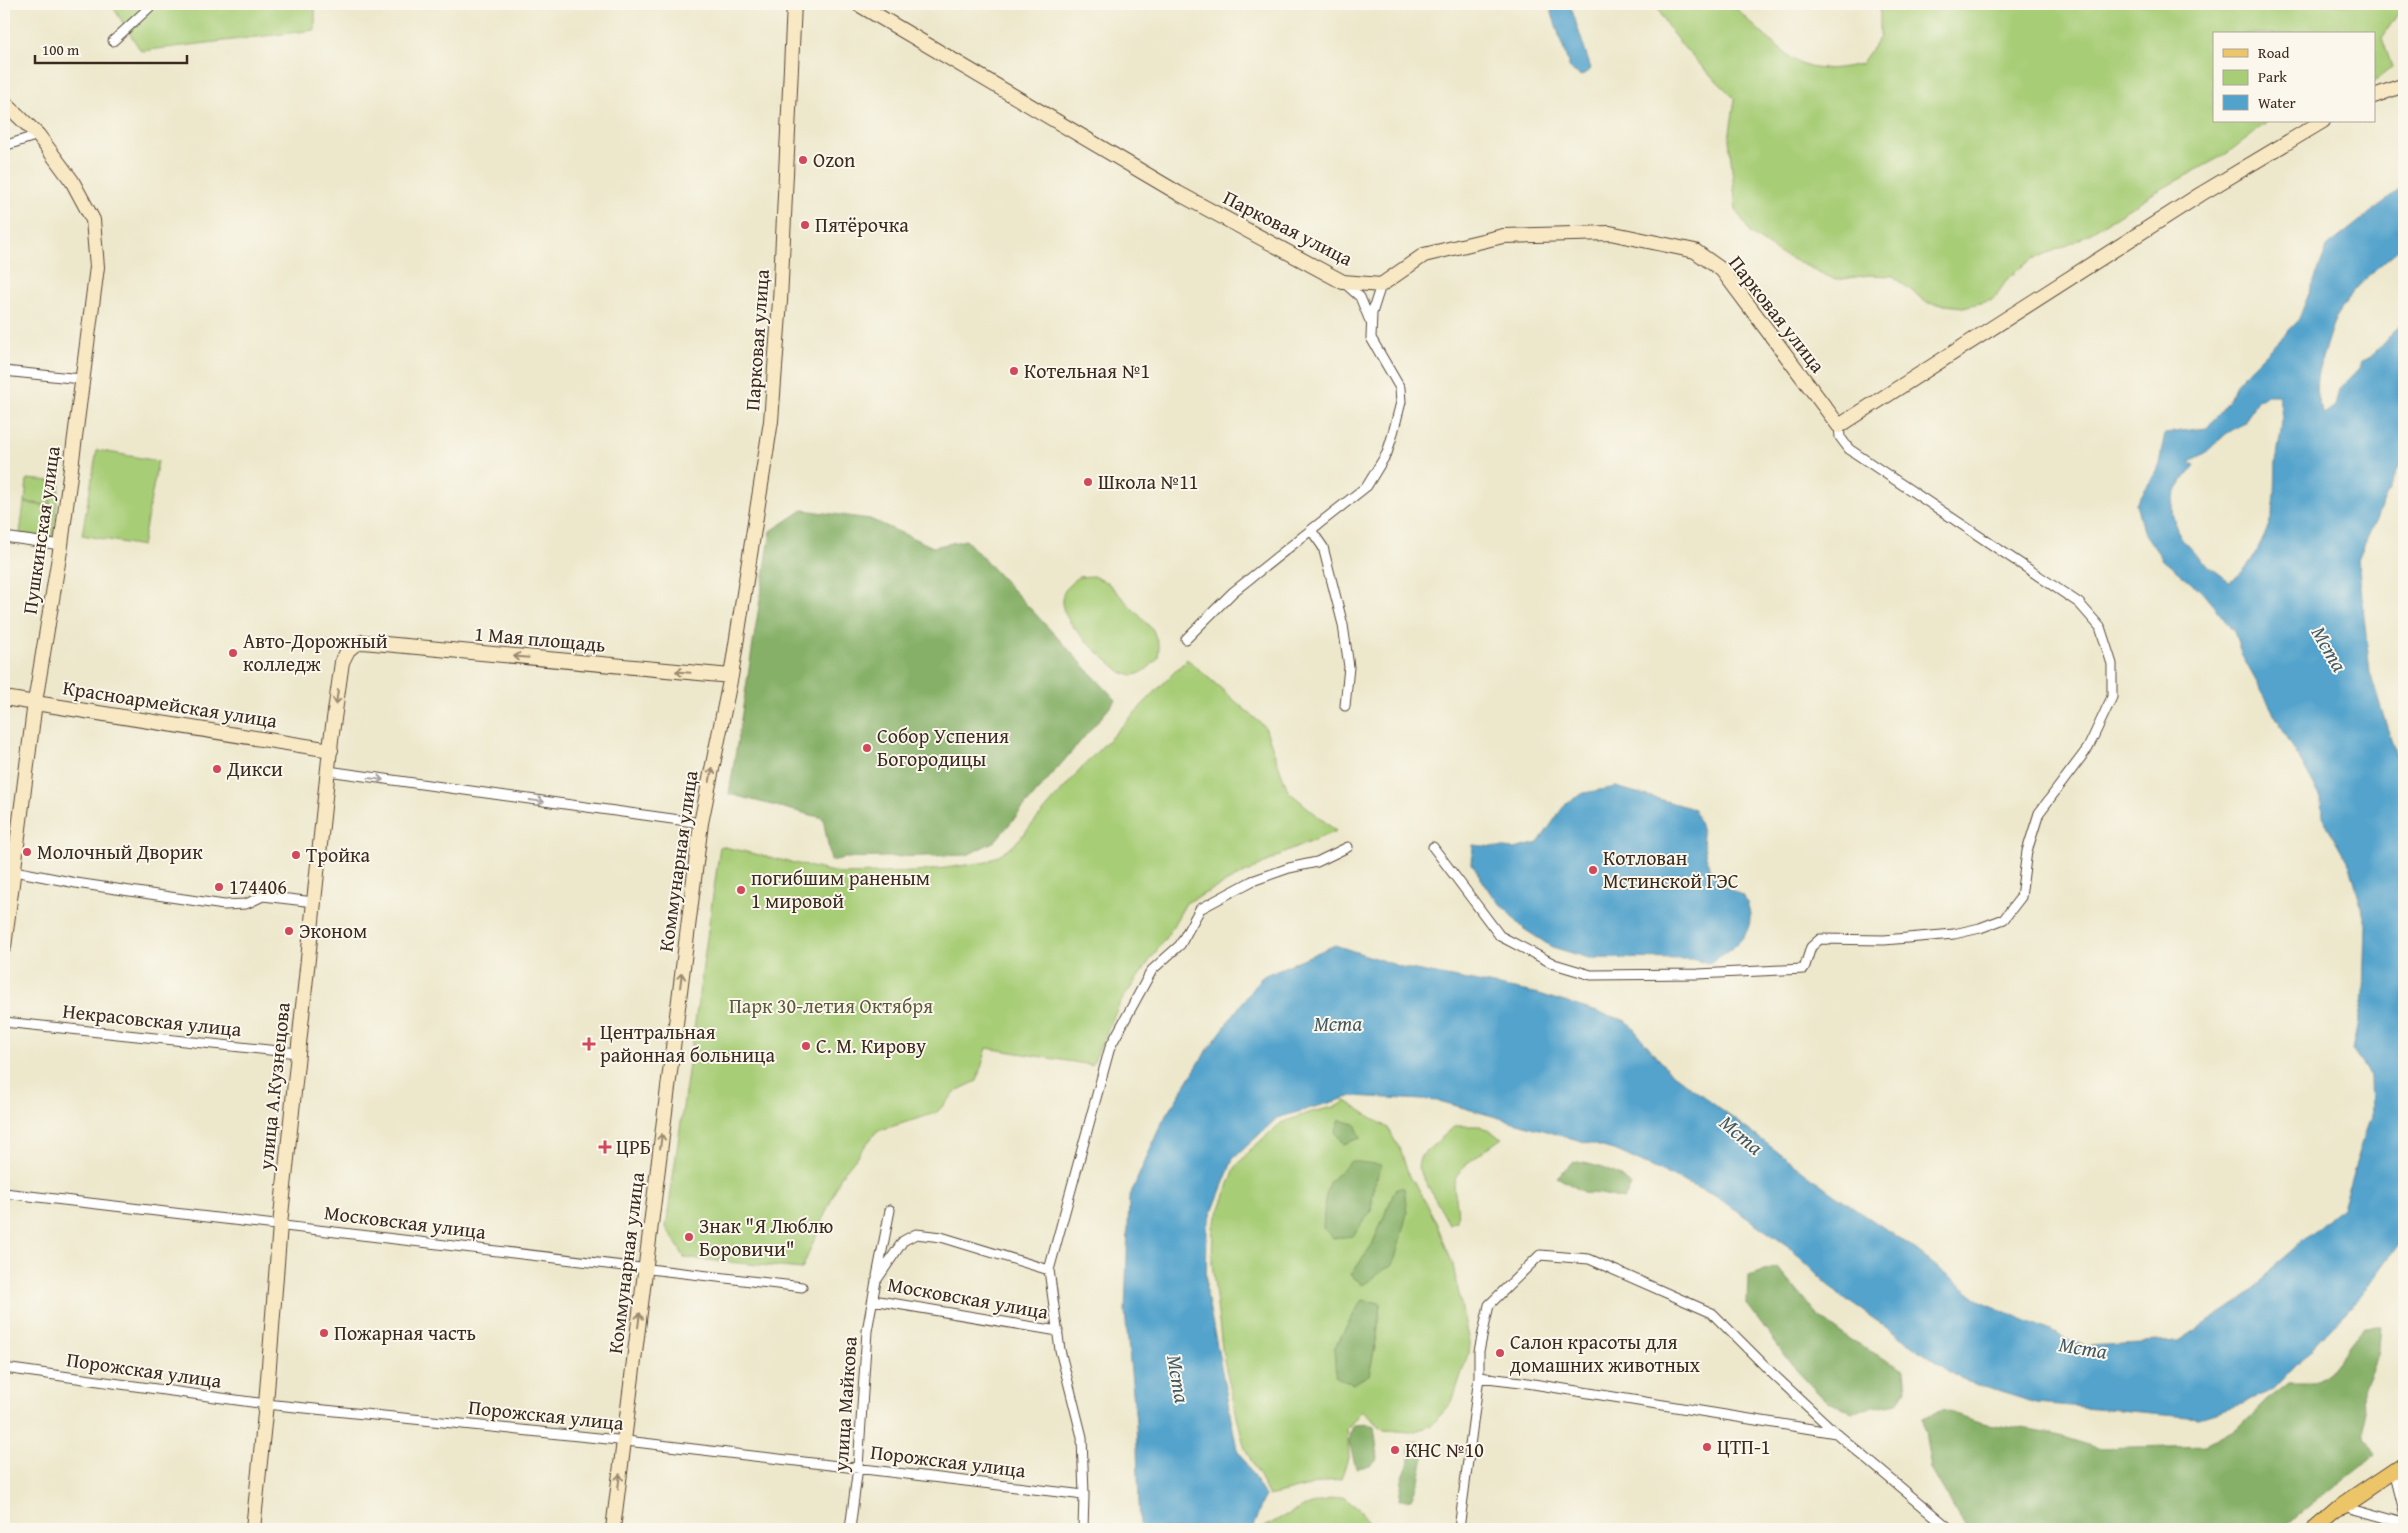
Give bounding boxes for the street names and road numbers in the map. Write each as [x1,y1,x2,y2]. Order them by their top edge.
street label: Парковая улица [1219,182,1358,273]
street label: Парковая улица [1722,249,1833,379]
street label: Парковая улица [737,268,776,412]
street label: Пушкинская улица [14,443,67,616]
street label: 1 Мая площадь [473,618,607,659]
street label: Красноармейская улица [61,672,280,735]
street label: Коммунарная улица [650,768,705,953]
street label: Некрасовская улица [61,996,243,1043]
street label: улица А.Кузнецова [250,1000,297,1172]
street label: Коммунарная улица [600,1170,651,1355]
street label: Московская улица [323,1197,488,1246]
street label: Московская улица [886,1269,1051,1326]
street label: улица Майкова [825,1335,864,1474]
street label: Порожская улица [65,1344,224,1395]
street label: Порожская улица [467,1392,626,1437]
street label: Порожская улица [869,1437,1028,1484]

